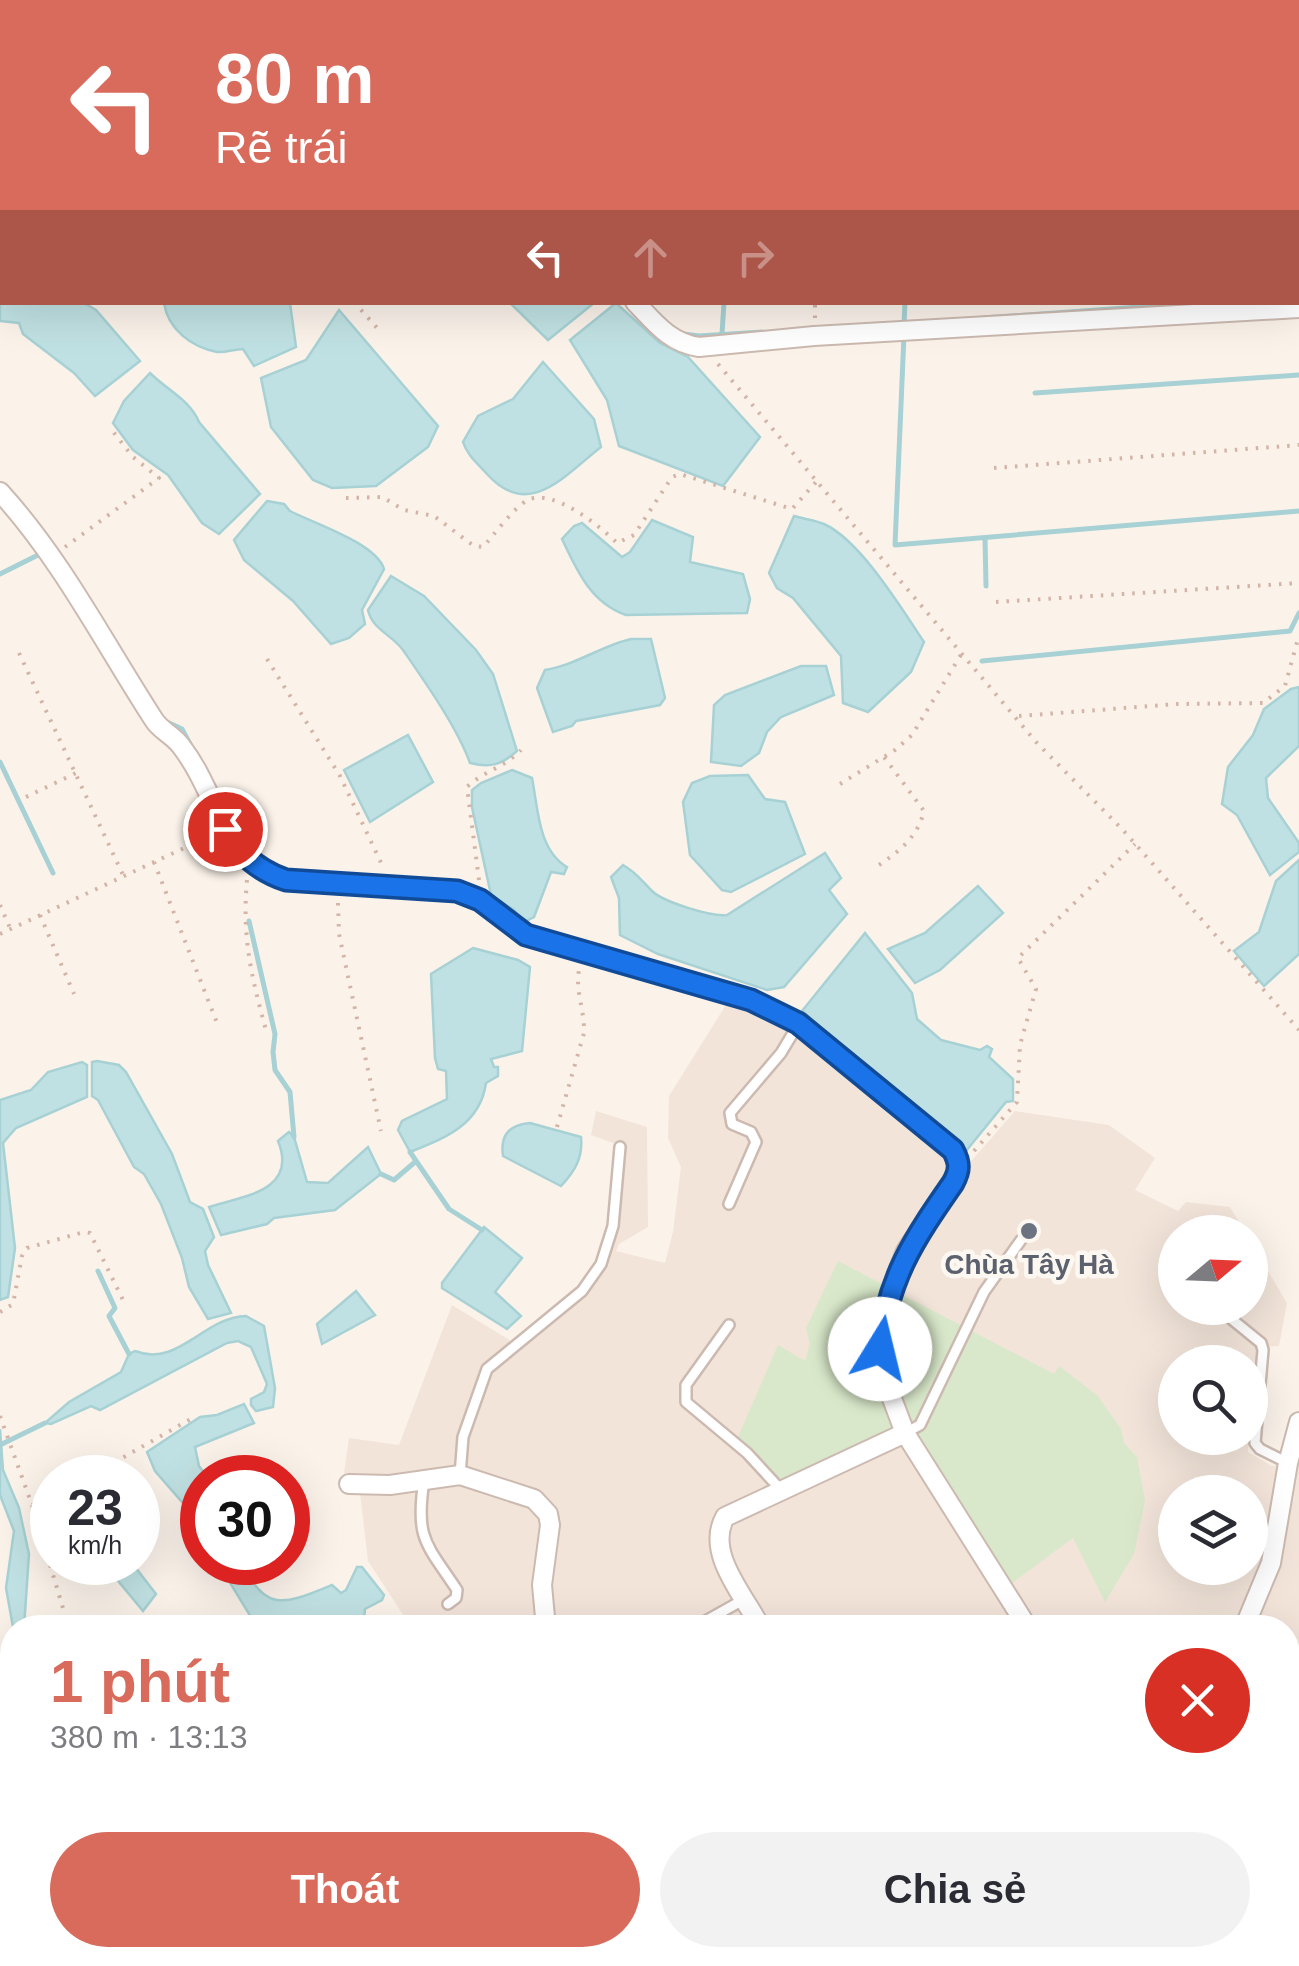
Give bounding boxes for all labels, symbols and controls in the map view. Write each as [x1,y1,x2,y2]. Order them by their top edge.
icon: left [50,40,180,170]
text: 80 m [215,40,375,118]
text: Rẽ trái [215,122,348,173]
icon: left [518,230,573,285]
icon: ahead [623,230,678,285]
icon: right [728,230,783,285]
pin [183,787,268,872]
icon: arrive [198,802,253,857]
north arrow [1158,1215,1268,1325]
map controls [1158,1215,1268,1585]
marker: Chùa Tây Hà [1018,1220,1040,1242]
place label: Chùa Tây Hà [944,1249,1114,1280]
position arrow [828,1297,932,1401]
button: search [1158,1345,1268,1455]
speed limit sign: 30 [180,1455,310,1585]
button: layers [1158,1475,1268,1585]
text: 23 [67,1480,123,1536]
text: km/h [68,1531,122,1559]
text: 1 phút [50,1648,230,1715]
button: close [1145,1648,1250,1753]
text: 380 m · 13:13 [50,1719,247,1755]
button: Thoát [50,1832,640,1947]
button: Chia sẻ [660,1832,1250,1947]

